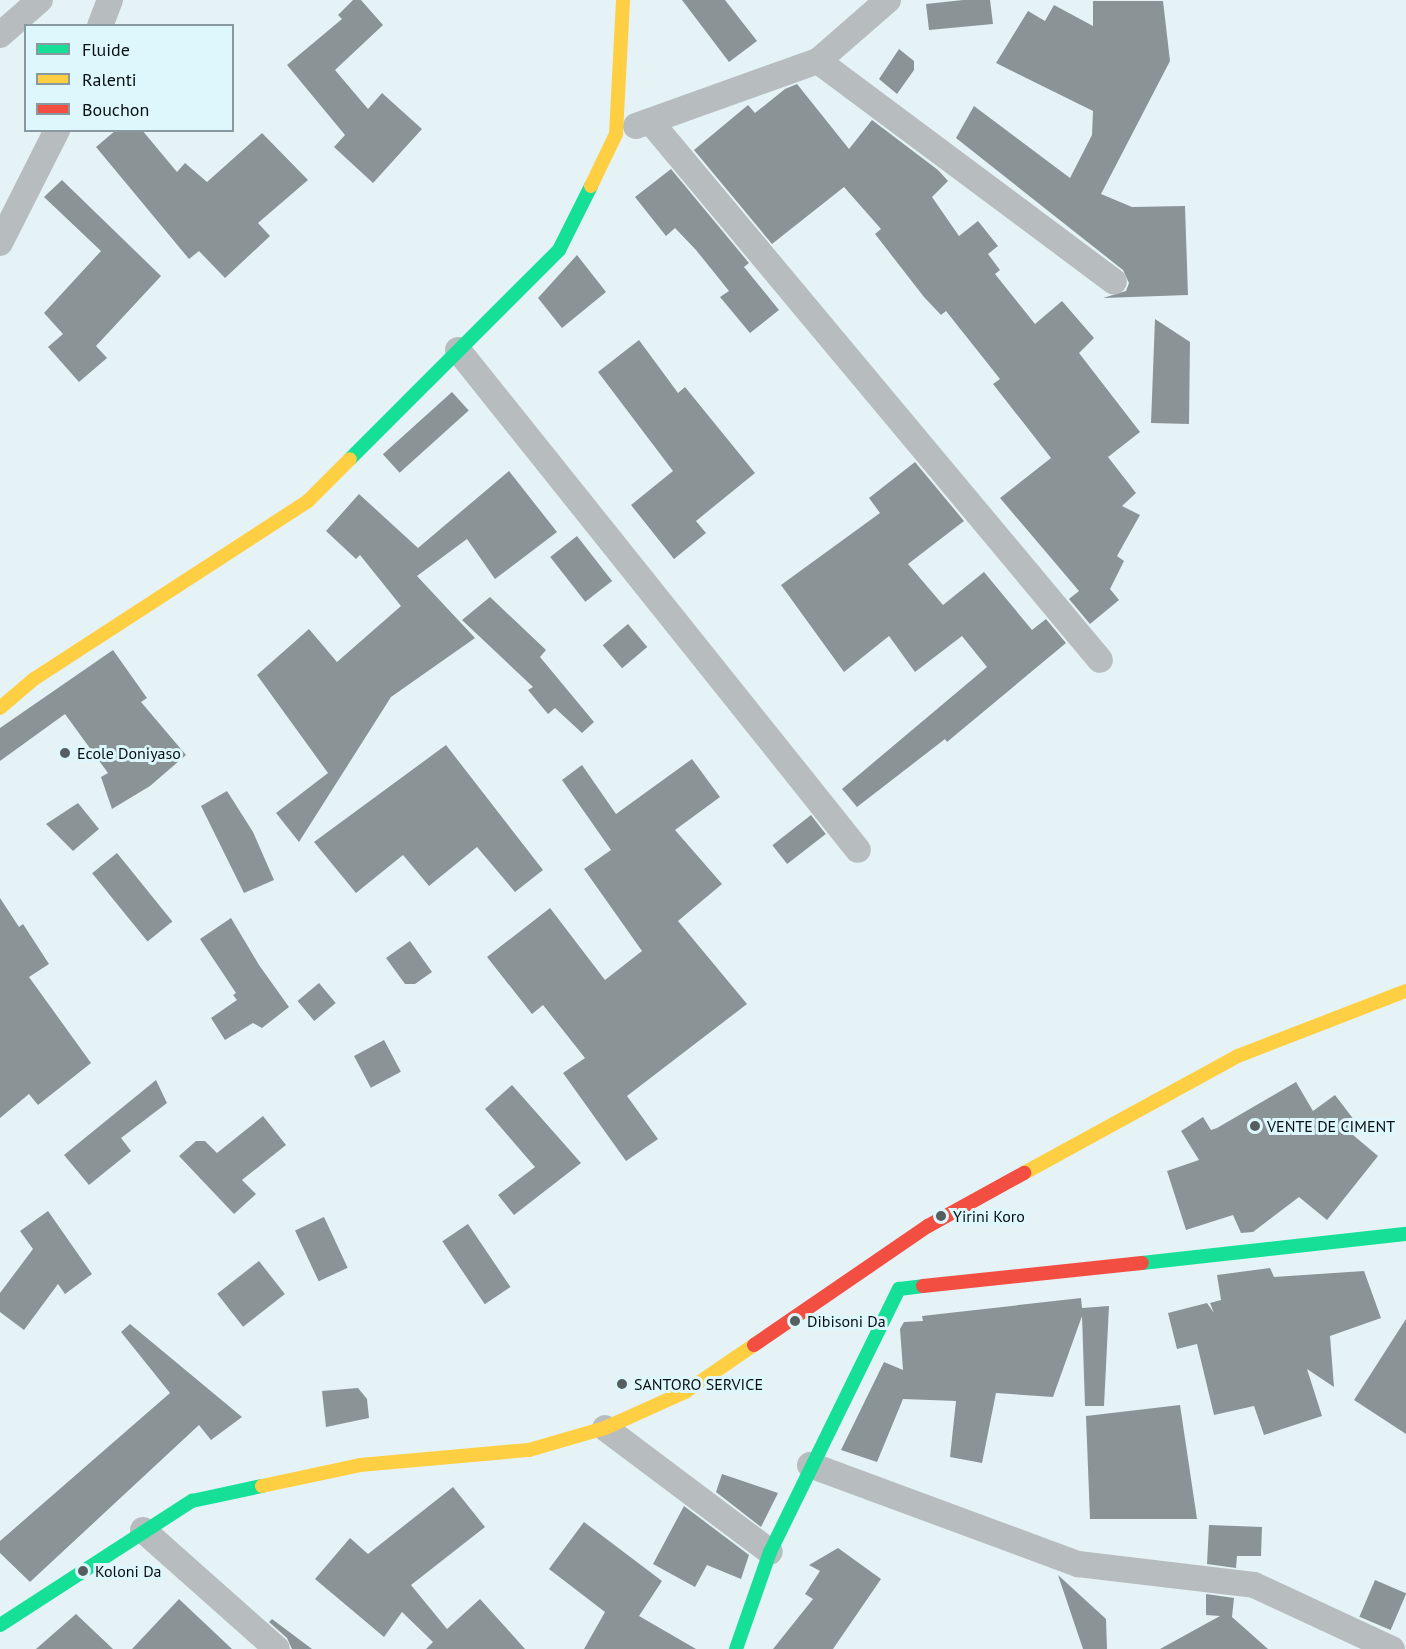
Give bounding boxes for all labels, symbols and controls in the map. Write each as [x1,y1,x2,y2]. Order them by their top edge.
legend [24,24,234,132]
text: Fluide [82,38,130,61]
text: Ralenti [82,68,137,91]
text: Bouchon [82,98,149,121]
place label: Ecole Doniyaso [77,743,181,763]
marker: Ecole Doniyaso [58,746,72,760]
place label: VENTE DE CIMENT [1267,1116,1395,1136]
marker: VENTE DE CIMENT [1248,1119,1262,1133]
place label: Yirini Koro [953,1206,1025,1226]
marker: Yirini Koro [934,1209,948,1223]
place label: Dibisoni Da [807,1311,886,1331]
marker: Dibisoni Da [788,1314,802,1328]
place label: SANTORO SERVICE [634,1374,763,1394]
marker: SANTORO SERVICE [615,1377,629,1391]
place label: Koloni Da [95,1561,162,1581]
marker: Koloni Da [76,1564,90,1578]

